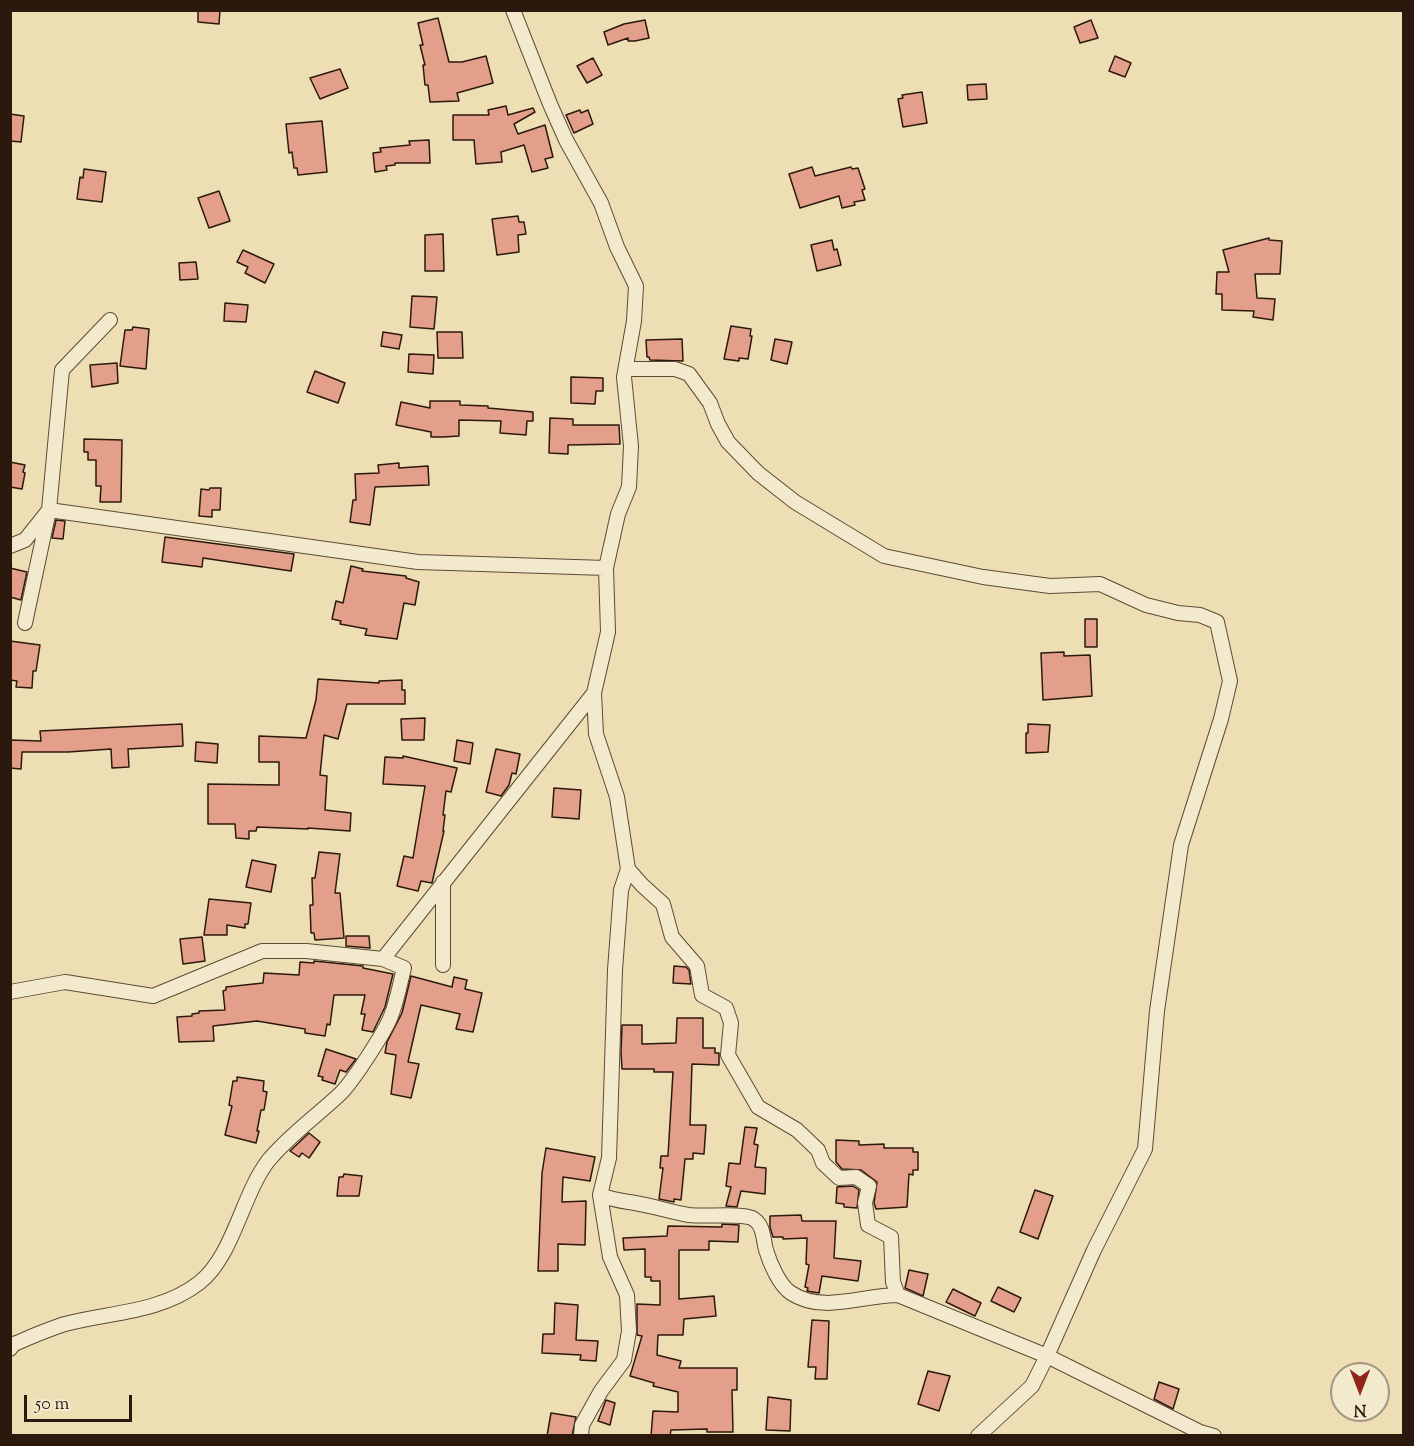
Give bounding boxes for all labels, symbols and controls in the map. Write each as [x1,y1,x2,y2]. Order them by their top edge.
north arrow [1330,1362,1390,1422]
scale bar [27,1383,135,1421]
text: 50 m [35,1392,69,1418]
text: N [1354,1397,1366,1420]

